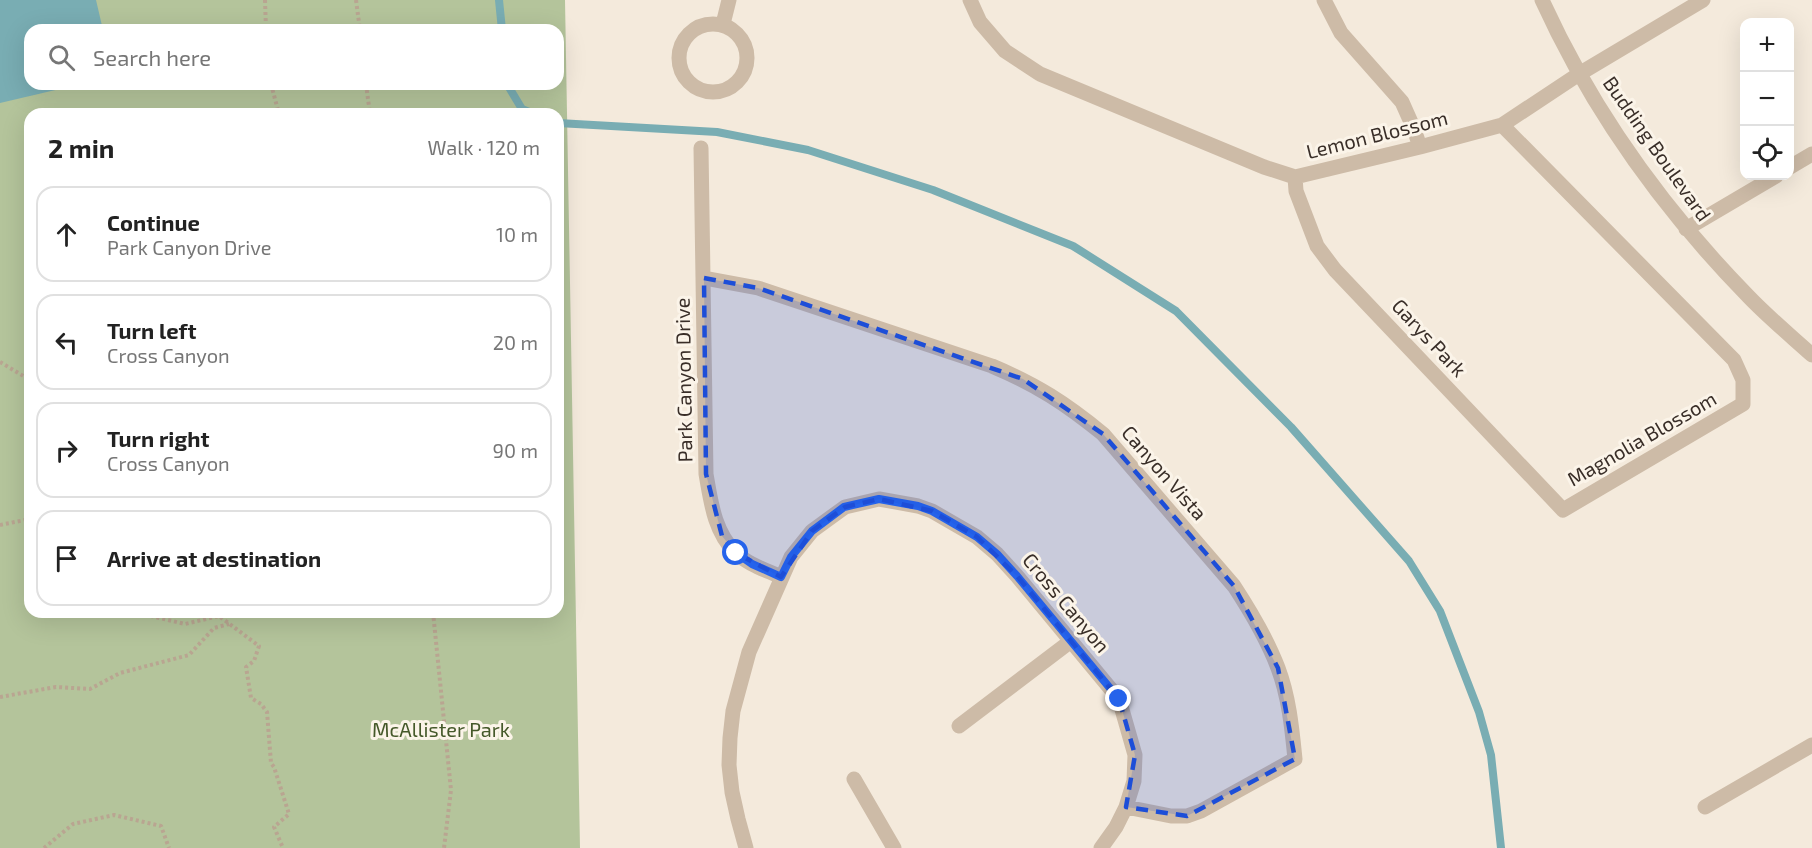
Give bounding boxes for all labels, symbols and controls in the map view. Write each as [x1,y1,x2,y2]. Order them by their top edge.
map controls [1740,18,1794,180]
button: + [1740,18,1794,72]
search box [24,24,564,90]
icon: search [45,41,78,74]
text: Search here [93,44,211,70]
street label: Budding Boulevard [1599,71,1717,226]
button: − [1740,72,1794,126]
street label: Lemon Blossom [1304,105,1450,163]
button: locate [1740,126,1794,180]
text: 2 min [48,132,114,163]
text: Walk · 120 m [428,135,540,159]
text: Continue [107,209,200,235]
icon: ahead [50,218,83,251]
text: 10 m [496,222,538,246]
text: Park Canyon Drive [107,235,272,259]
street label: Garys Park [1388,293,1472,381]
street label: Park Canyon Drive [670,298,696,462]
text: Turn left [107,317,196,343]
icon: left [50,326,83,359]
text: 20 m [493,330,538,354]
text: Cross Canyon [107,343,230,367]
street label: Magnolia Blossom [1563,386,1720,491]
street label: Canyon Vista [1117,420,1212,524]
text: Turn right [107,425,209,451]
icon: right [50,434,83,467]
text: 90 m [493,438,538,462]
text: Cross Canyon [107,451,230,475]
route start [722,539,748,565]
icon: arrive [50,542,83,575]
text: Arrive at destination [107,545,321,571]
street label: Cross Canyon [1018,548,1115,657]
route end [1105,685,1131,711]
park label: McAllister Park [372,717,510,741]

